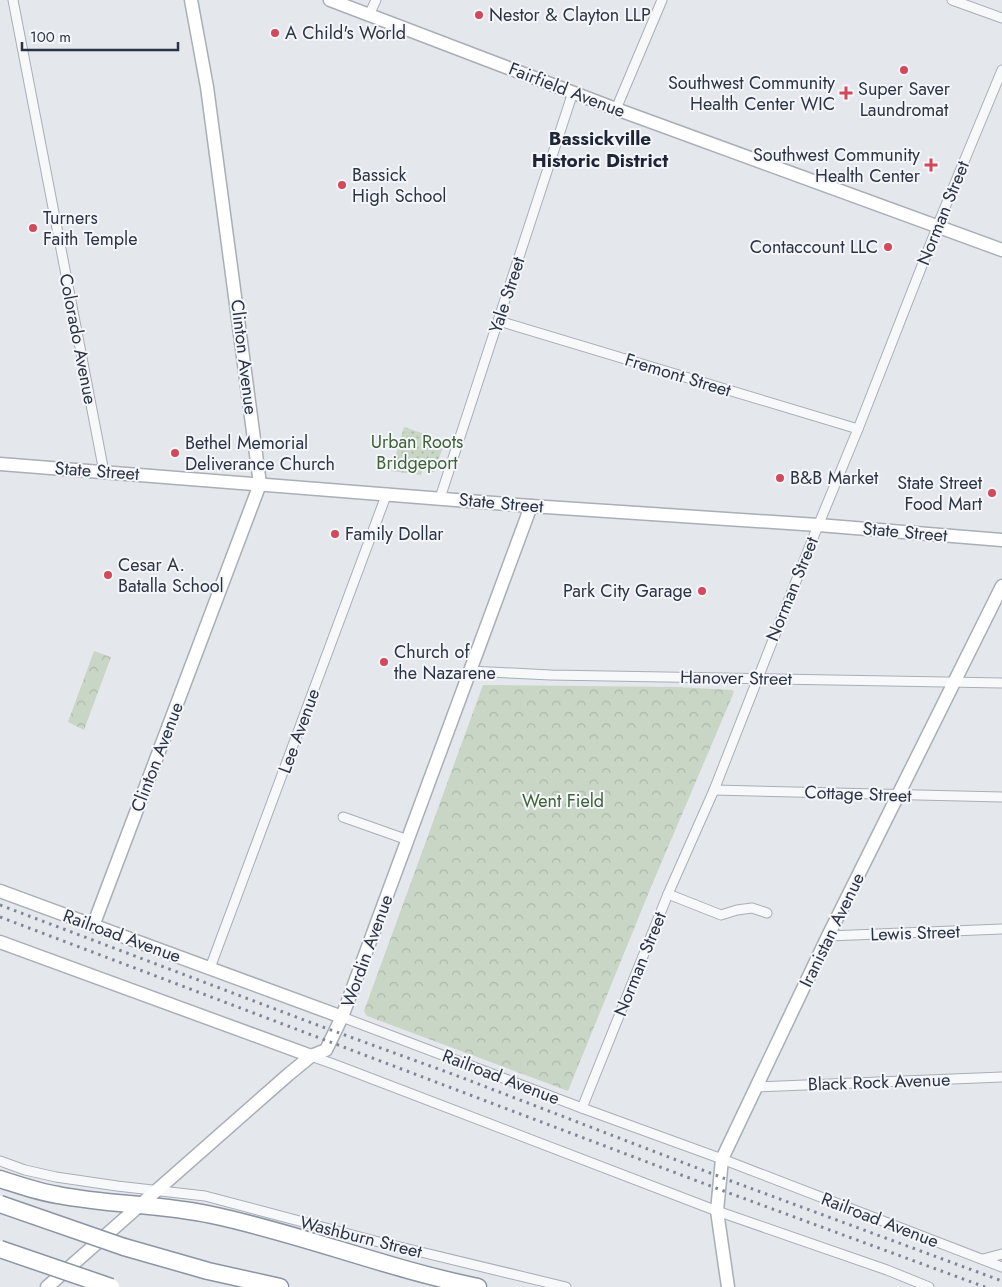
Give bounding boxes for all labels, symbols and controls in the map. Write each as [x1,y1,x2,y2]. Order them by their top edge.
place label: Nestor & Clayton LLP [489,2,651,28]
marker: Nestor & Clayton LLP [473,9,485,21]
scale bar [22,20,179,52]
place label: A Child's World [285,20,406,46]
text: 100 m [30,26,71,48]
marker: A Child's World [269,27,281,39]
street label: Fairfield Avenue [505,56,629,124]
marker: Super Saver Laundromat [898,64,910,76]
place label: Southwest Community Health Center WIC [668,70,835,117]
place label: Super Saver Laundromat [858,76,951,123]
marker: Southwest Community Health Center WIC [839,86,853,100]
district label: Bassickville Historic District [532,125,668,174]
place label: Southwest Community Health Center [753,142,921,189]
street label: Norman Street [910,156,976,269]
marker: Southwest Community Health Center [924,158,938,172]
place label: Bassick High School [352,162,446,209]
marker: Bassick High School [336,179,348,191]
place label: Turners Faith Temple [43,205,138,252]
marker: Turners Faith Temple [27,222,39,234]
place label: Contaccount LLC [750,234,878,260]
marker: Contaccount LLC [882,241,894,253]
street label: Yale Street [482,253,532,336]
street label: Colorado Avenue [53,271,103,407]
street label: Clinton Avenue [224,298,264,416]
street label: Fremont Street [622,347,735,404]
park label: Urban Roots Bridgeport [371,429,463,476]
place label: Bethel Memorial Deliverance Church [185,430,335,477]
marker: Bethel Memorial Deliverance Church [169,447,181,459]
street label: State Street [54,455,141,487]
place label: B&B Market [790,465,879,491]
place label: State Street Food Mart [897,470,983,517]
marker: B&B Market [774,472,786,484]
street label: State Street [458,486,545,520]
marker: State Street Food Mart [986,487,998,499]
street label: State Street [862,515,949,549]
place label: Family Dollar [345,521,444,547]
marker: Family Dollar [329,528,341,540]
street label: Norman Street [759,532,825,645]
place label: Cesar A. Batalla School [118,552,224,599]
marker: Cesar A. Batalla School [102,569,114,581]
place label: Park City Garage [563,578,692,604]
marker: Park City Garage [696,585,708,597]
place label: Church of the Nazarene [394,639,496,686]
marker: Church of the Nazarene [378,656,390,668]
street label: Hanover Street [680,664,793,692]
street label: Lee Avenue [272,685,326,777]
street label: Clinton Avenue [124,698,190,816]
street label: Cottage Street [804,779,913,809]
park label: Went Field [522,788,604,814]
street label: Iranistan Avenue [793,868,871,992]
street label: Wordin Avenue [335,891,399,1011]
street label: Railroad Avenue [59,903,185,969]
street label: Norman Street [607,907,673,1020]
street label: Lewis Street [870,918,961,948]
street label: Railroad Avenue [439,1043,563,1111]
street label: Black Rock Avenue [807,1067,951,1097]
street label: Railroad Avenue [818,1186,942,1254]
street label: Washburn Street [297,1209,425,1265]

